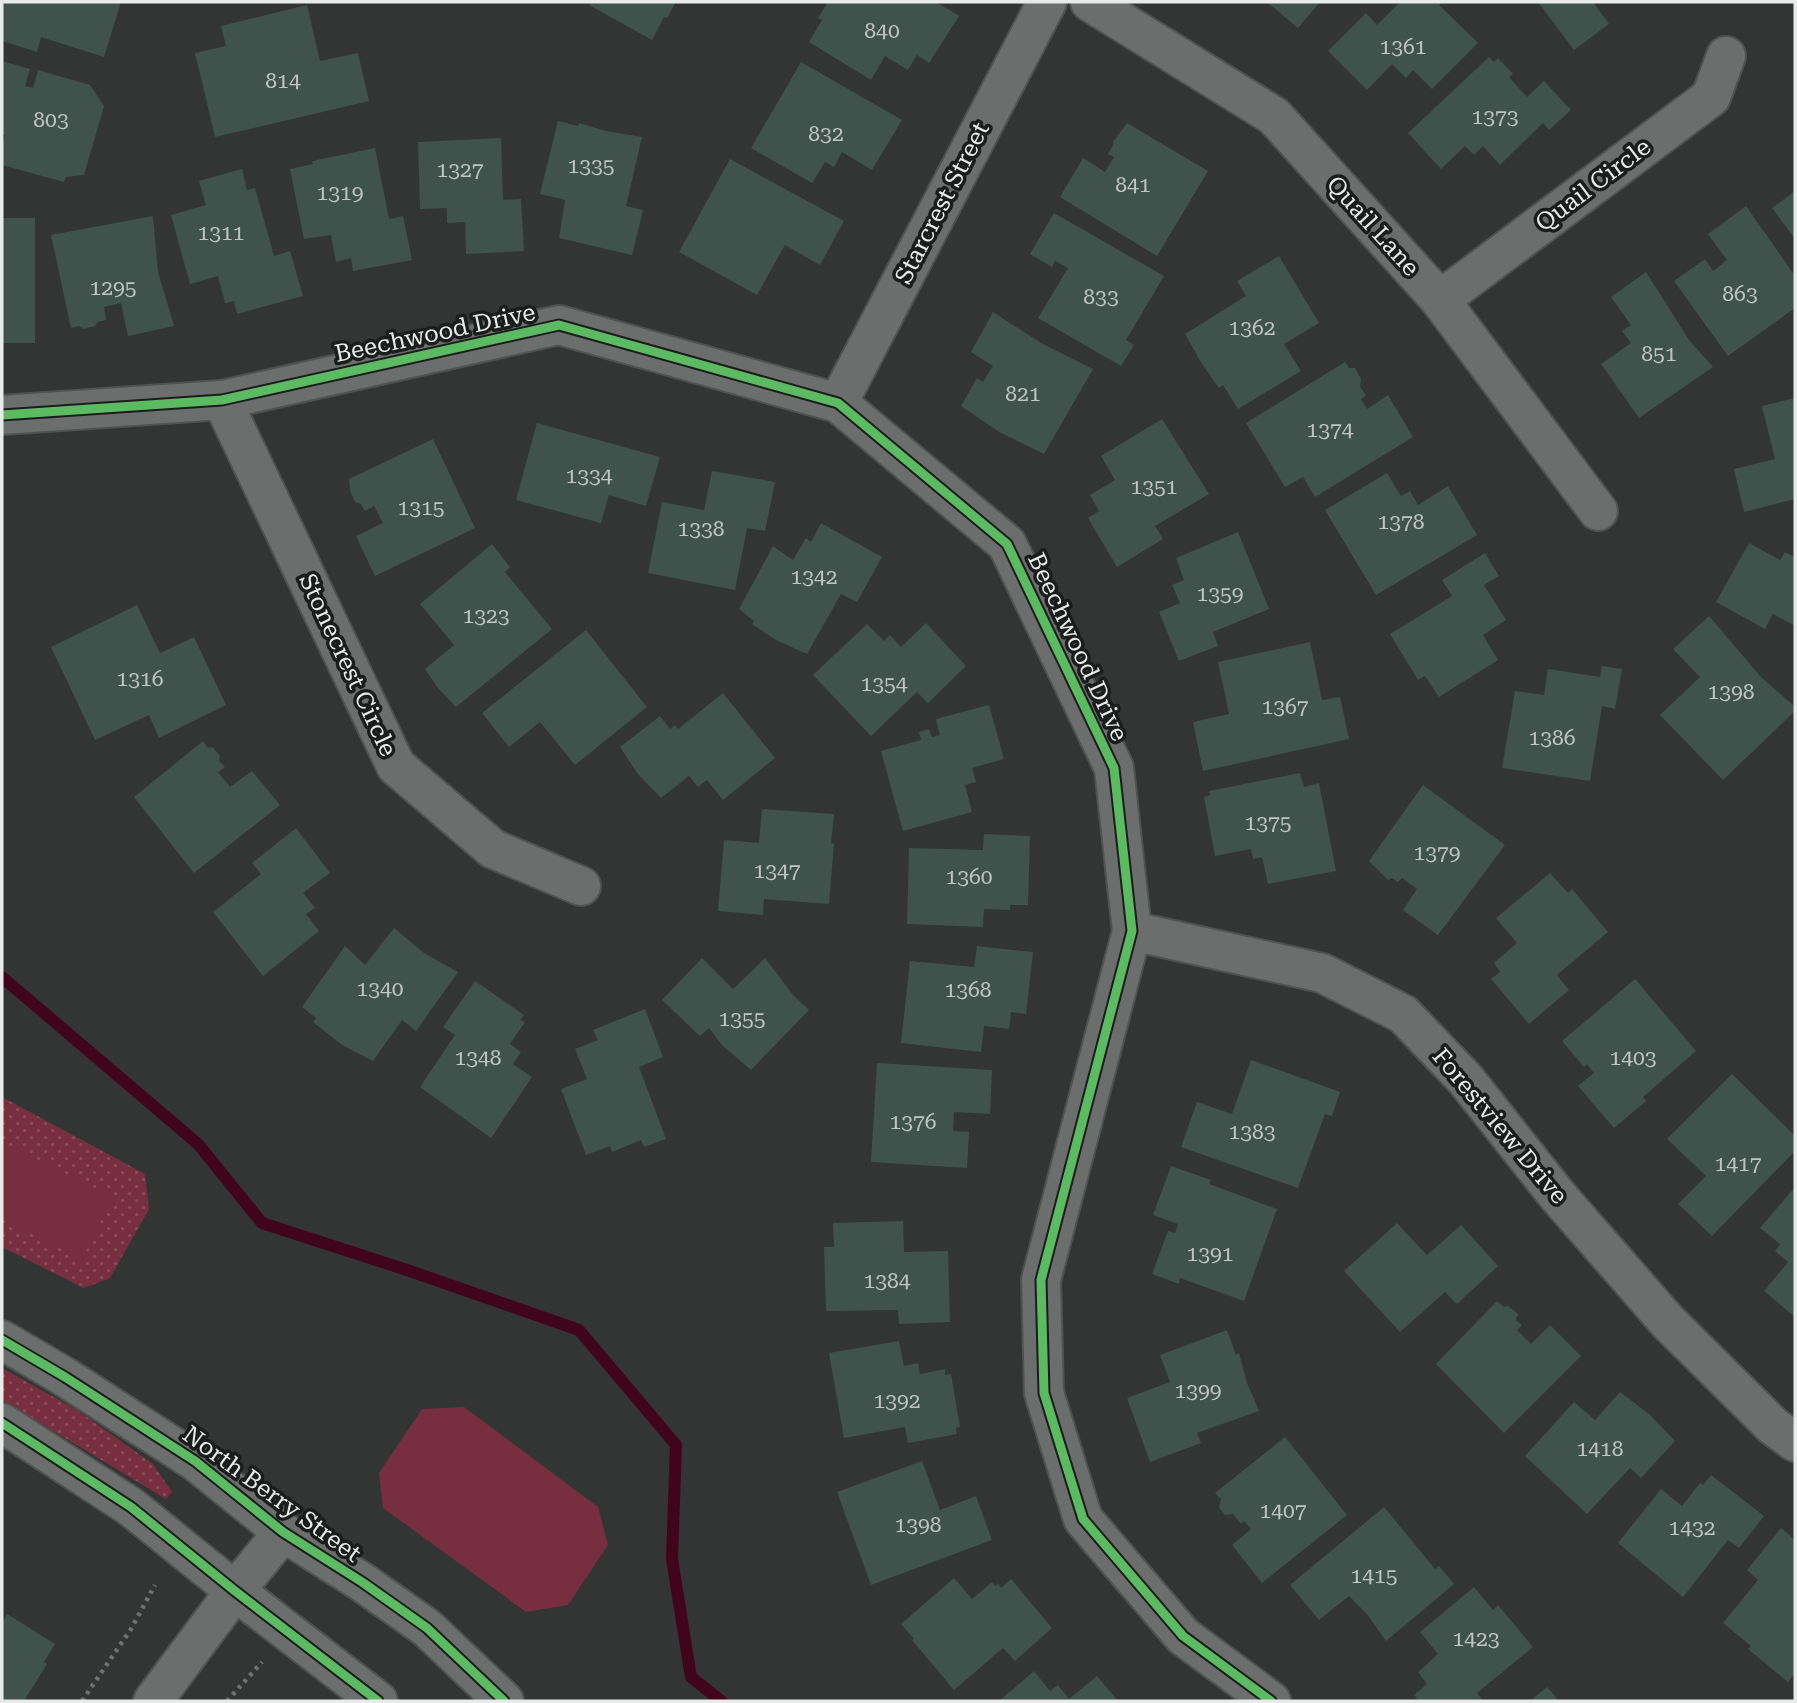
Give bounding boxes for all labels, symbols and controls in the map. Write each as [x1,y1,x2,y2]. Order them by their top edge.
house number: 840 [864,19,900,43]
house number: 1361 [1379,35,1427,59]
house number: 814 [265,69,301,93]
house number: 1373 [1471,105,1519,129]
house number: 803 [33,108,69,132]
street label: Starcrest Street [889,117,995,289]
house number: 832 [808,122,844,146]
street label: Quail Circle [1530,133,1656,237]
house number: 1335 [567,154,615,178]
house number: 1327 [436,158,484,182]
street label: Quail Lane [1321,170,1425,282]
house number: 841 [1115,173,1151,197]
house number: 1319 [316,181,364,205]
house number: 1311 [197,221,245,245]
house number: 1295 [89,276,137,300]
house number: 863 [1722,282,1758,306]
house number: 833 [1083,285,1119,309]
street label: Beechwood Drive [332,298,538,368]
house number: 1362 [1228,316,1276,340]
house number: 851 [1641,342,1677,366]
house number: 821 [1005,382,1041,406]
house number: 1374 [1306,418,1354,442]
house number: 1334 [565,464,613,488]
house number: 1351 [1130,475,1178,499]
house number: 1315 [397,496,445,520]
house number: 1378 [1377,510,1425,534]
house number: 1338 [677,517,725,541]
street label: Beechwood Drive [1022,548,1134,746]
house number: 1342 [790,565,838,589]
street label: Stonecrest Circle [293,569,403,761]
house number: 1359 [1196,582,1244,606]
house number: 1323 [462,604,510,628]
house number: 1316 [116,667,164,691]
house number: 1354 [860,672,908,696]
house number: 1398 [1707,680,1755,704]
house number: 1367 [1261,695,1309,719]
house number: 1386 [1528,726,1576,750]
house number: 1375 [1244,811,1292,835]
house number: 1379 [1413,841,1461,865]
house number: 1347 [753,859,801,883]
house number: 1360 [945,865,993,889]
house number: 1340 [356,977,404,1001]
house number: 1368 [944,978,992,1002]
house number: 1355 [718,1007,766,1031]
street label: Forestview Drive [1427,1042,1573,1210]
house number: 1348 [454,1046,502,1070]
house number: 1403 [1609,1046,1657,1070]
house number: 1376 [889,1110,937,1134]
house number: 1383 [1228,1120,1276,1144]
house number: 1417 [1714,1152,1762,1176]
house number: 1391 [1186,1242,1234,1266]
house number: 1384 [863,1269,911,1293]
house number: 1399 [1174,1379,1222,1403]
house number: 1392 [873,1389,921,1413]
street label: North Berry Street [178,1420,366,1568]
house number: 1418 [1576,1437,1624,1461]
house number: 1407 [1259,1499,1307,1523]
house number: 1398 [894,1513,942,1537]
house number: 1432 [1668,1516,1716,1540]
house number: 1415 [1350,1564,1398,1588]
house number: 1423 [1452,1627,1500,1651]

